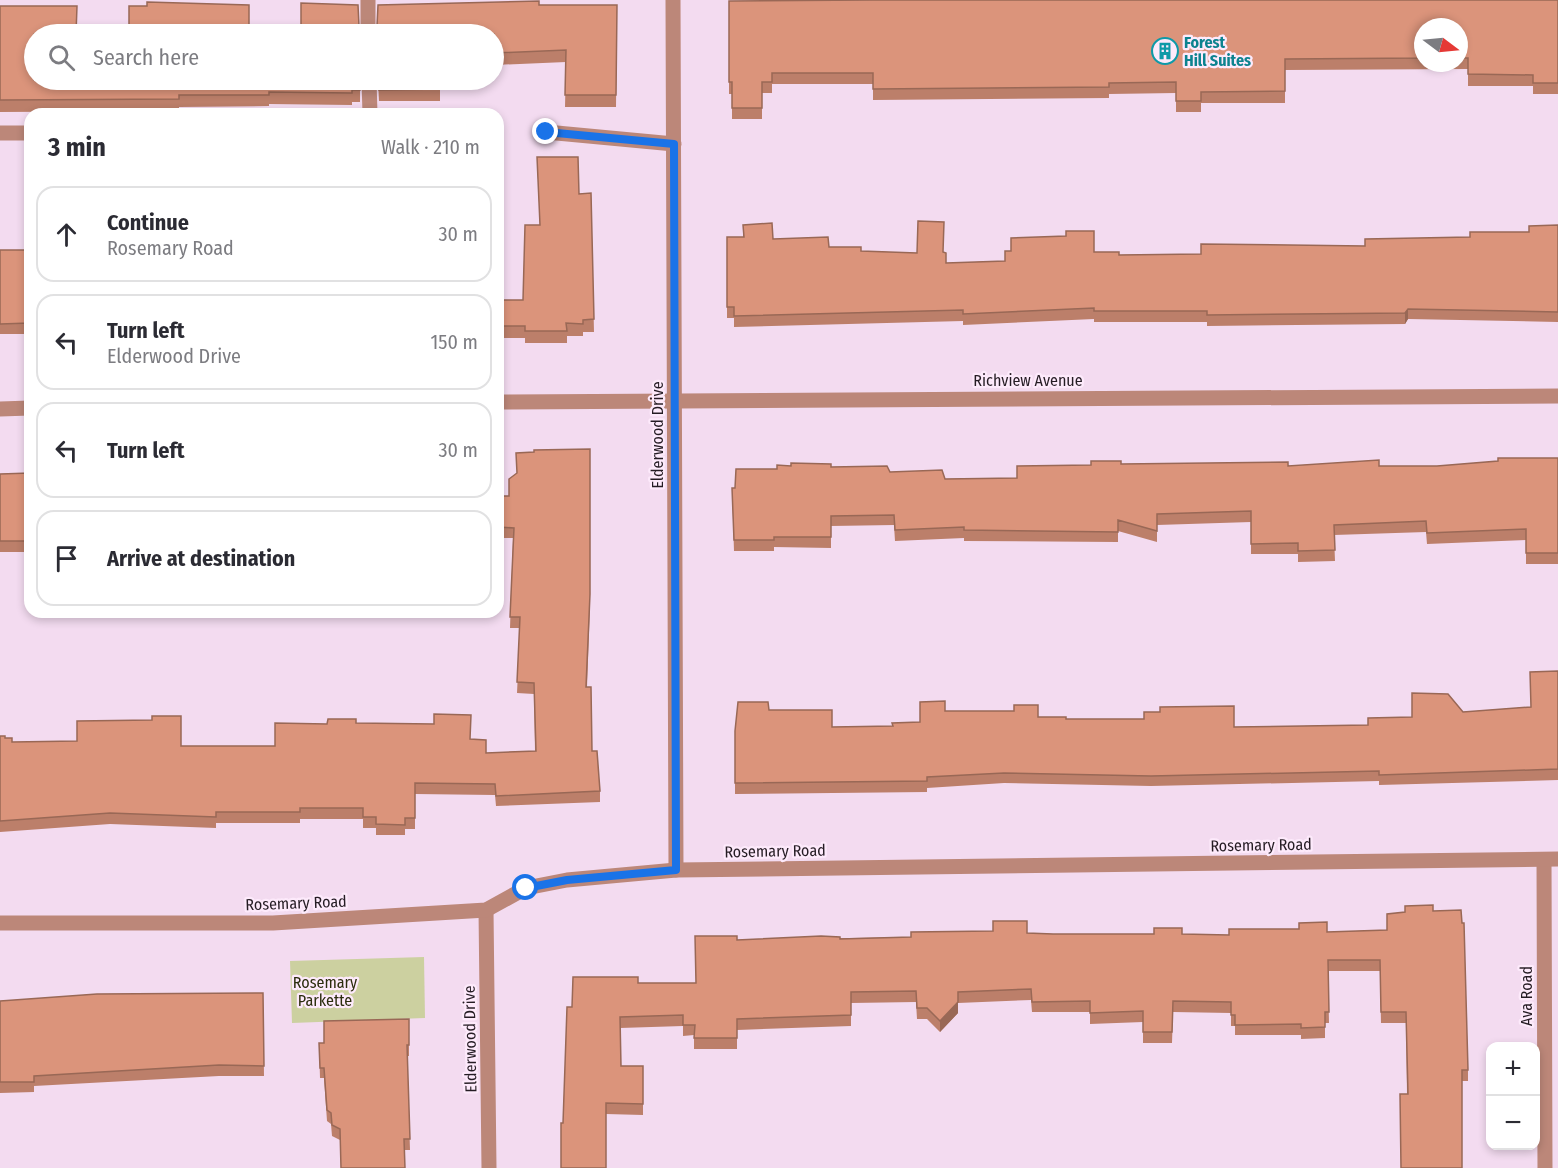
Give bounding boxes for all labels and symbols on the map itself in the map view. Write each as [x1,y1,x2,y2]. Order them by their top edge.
north arrow [1414,18,1468,72]
place label: Forest Hill Suites [1184,33,1251,70]
building icon: Forest Hill Suites [1150,36,1180,66]
route end [532,118,558,144]
street label: Richview Avenue [973,371,1083,390]
street label: Elderwood Drive [648,381,667,489]
street label: Rosemary Road [1210,835,1312,855]
street label: Rosemary Road [724,841,826,861]
route start [512,874,538,900]
street label: Rosemary Road [245,892,347,914]
street label: Ava Road [1517,966,1536,1026]
park label: Rosemary Parkette [293,973,358,1010]
street label: Elderwood Drive [460,985,480,1093]

